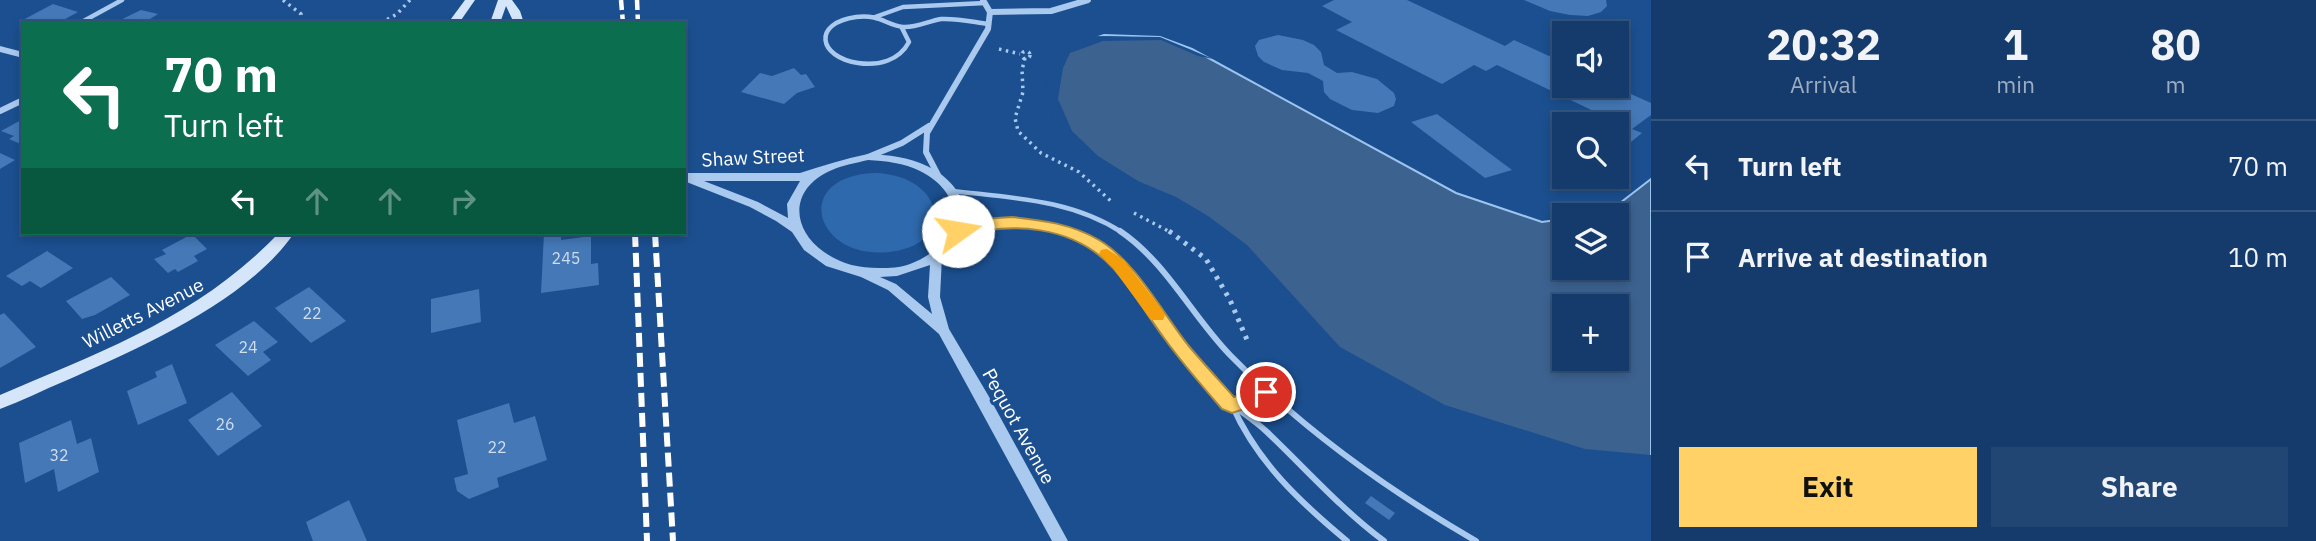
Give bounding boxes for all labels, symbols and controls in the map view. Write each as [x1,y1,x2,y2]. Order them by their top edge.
text: 20:32 [1766,17,1881,72]
text: 1 [2003,17,2028,72]
text: 80 [2150,17,2201,72]
map controls [1552,21,1629,371]
button: sound [1552,21,1629,98]
text: 70 m [164,42,278,105]
icon: left [49,49,140,140]
text: Arrival [1790,69,1857,99]
text: min [1996,69,2035,99]
text: m [2165,69,2186,99]
text: Turn left [164,104,284,146]
button: search [1552,112,1629,189]
street label: Shaw Street [701,142,805,172]
icon: left [1679,147,1717,185]
text: Turn left [1738,149,1841,183]
text: 70 m [2228,149,2288,183]
icon: left [225,182,263,220]
icon: ahead [298,182,336,220]
icon: ahead [371,182,409,220]
icon: right [444,182,482,220]
position arrow [921,194,995,268]
button: layers [1552,203,1629,280]
icon: arrive [1679,238,1717,276]
text: Arrive at destination [1738,240,1988,274]
text: 10 m [2228,240,2288,274]
house number: 245 [552,248,580,268]
street label: Willetts Avenue [78,272,208,354]
button: + [1552,294,1629,371]
house number: 22 [302,303,322,323]
house number: 24 [238,337,258,357]
pin [1236,362,1296,422]
street label: Pequot Avenue [977,364,1061,488]
icon: arrive [1247,373,1285,411]
house number: 26 [215,414,235,434]
house number: 22 [487,437,507,457]
house number: 32 [49,445,69,465]
button: Exit [1679,447,1977,527]
button: Share [1991,447,2288,527]

